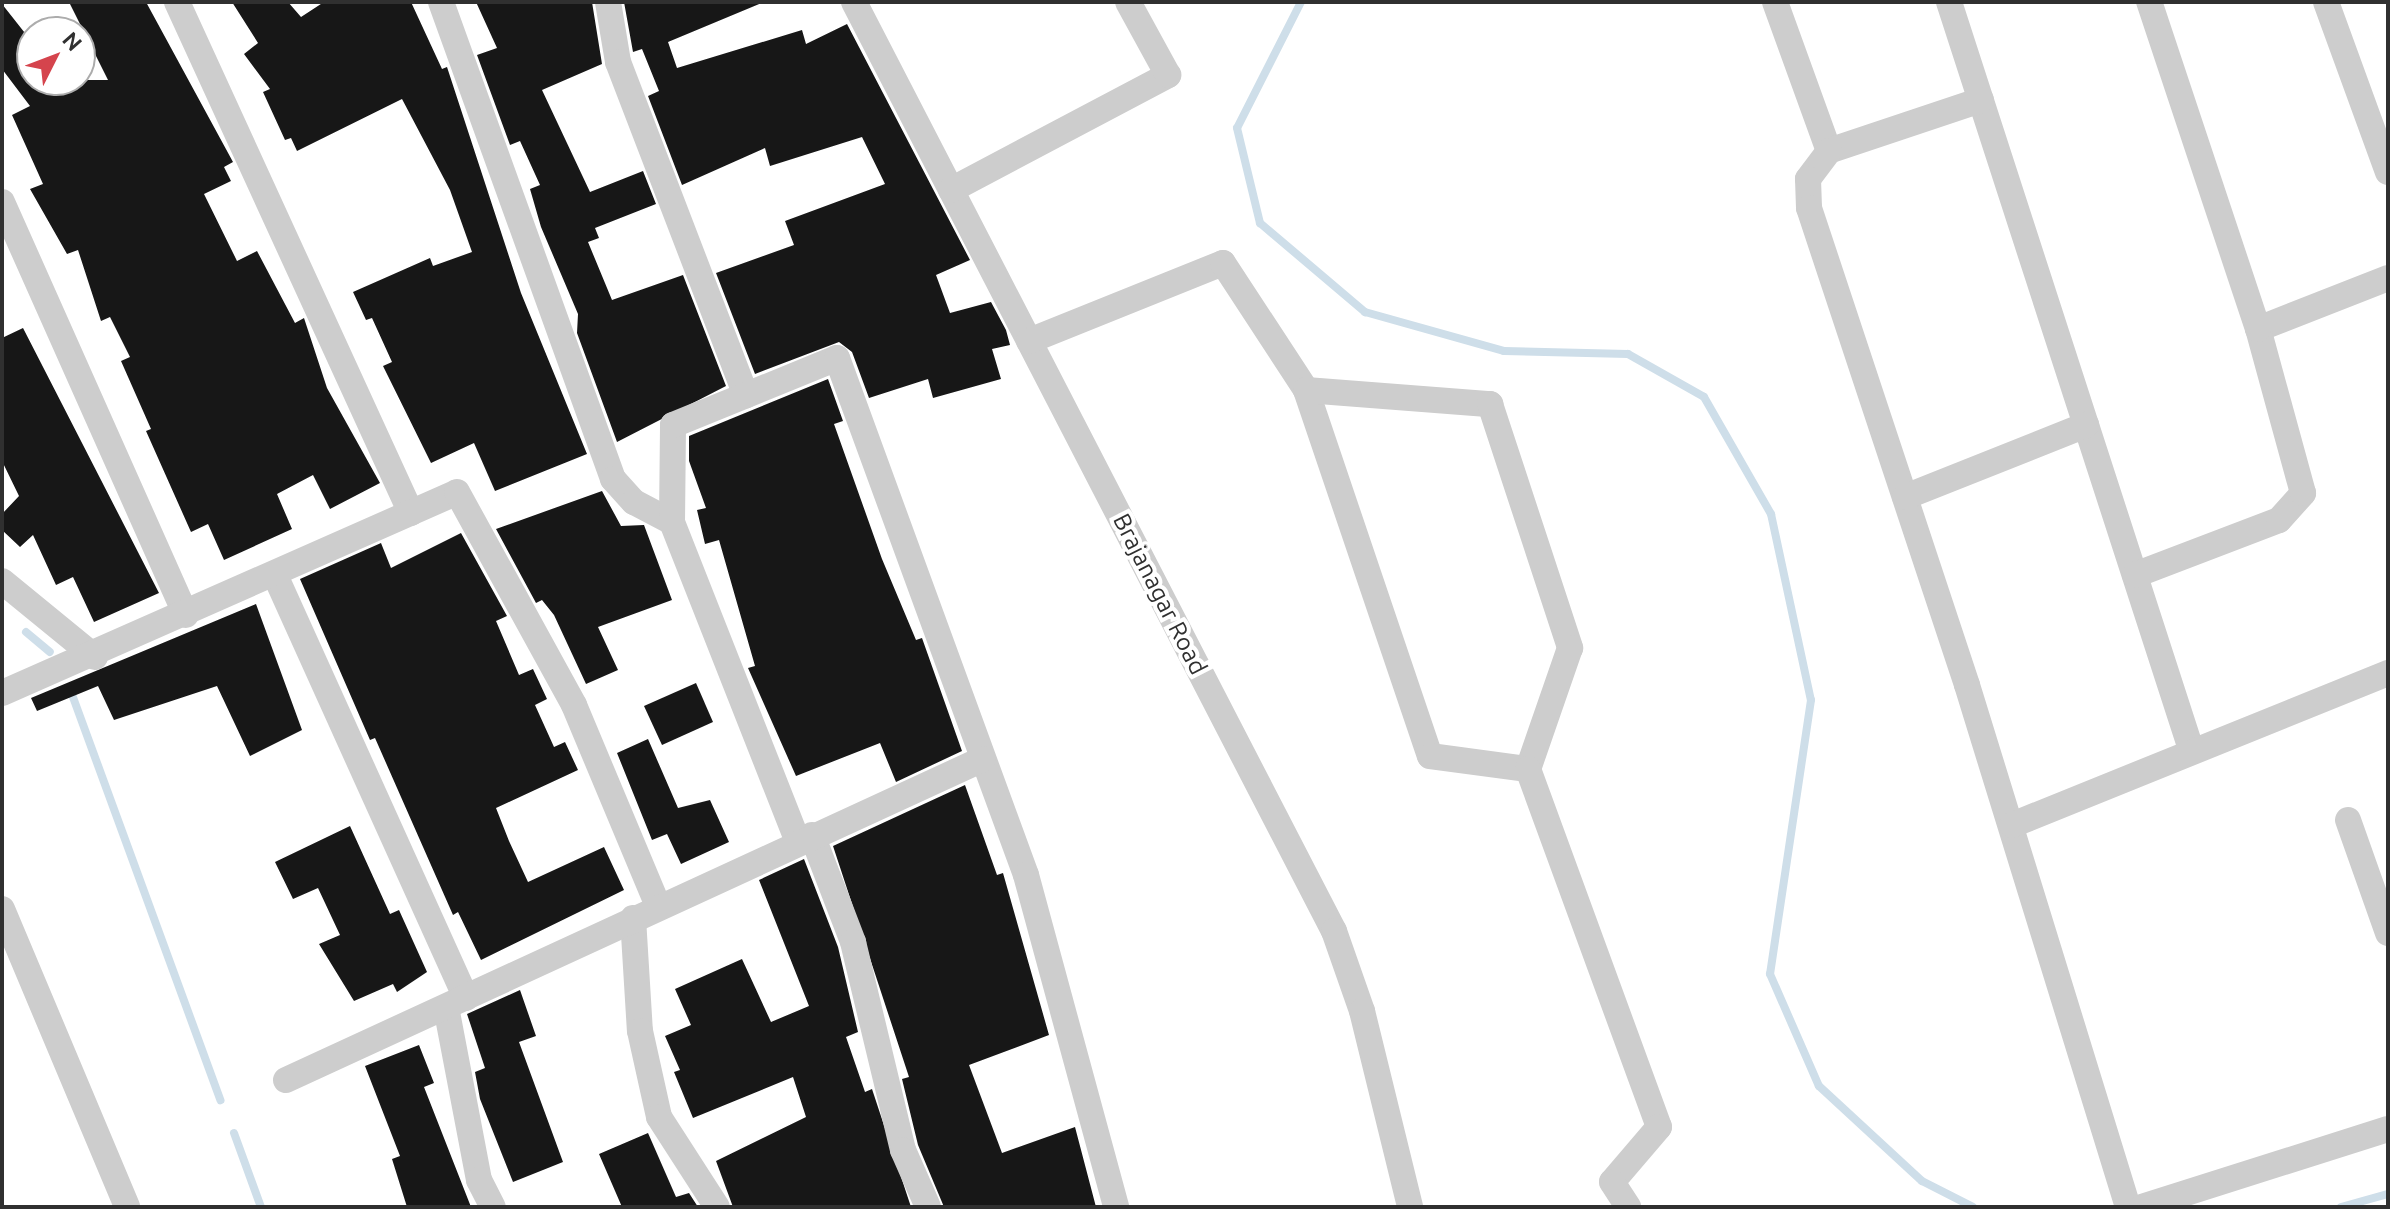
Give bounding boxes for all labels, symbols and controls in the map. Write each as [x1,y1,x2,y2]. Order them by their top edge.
north arrow [16,16,96,96]
text: N [58,26,87,55]
street label: Brajanagar Road [1107,509,1213,679]

